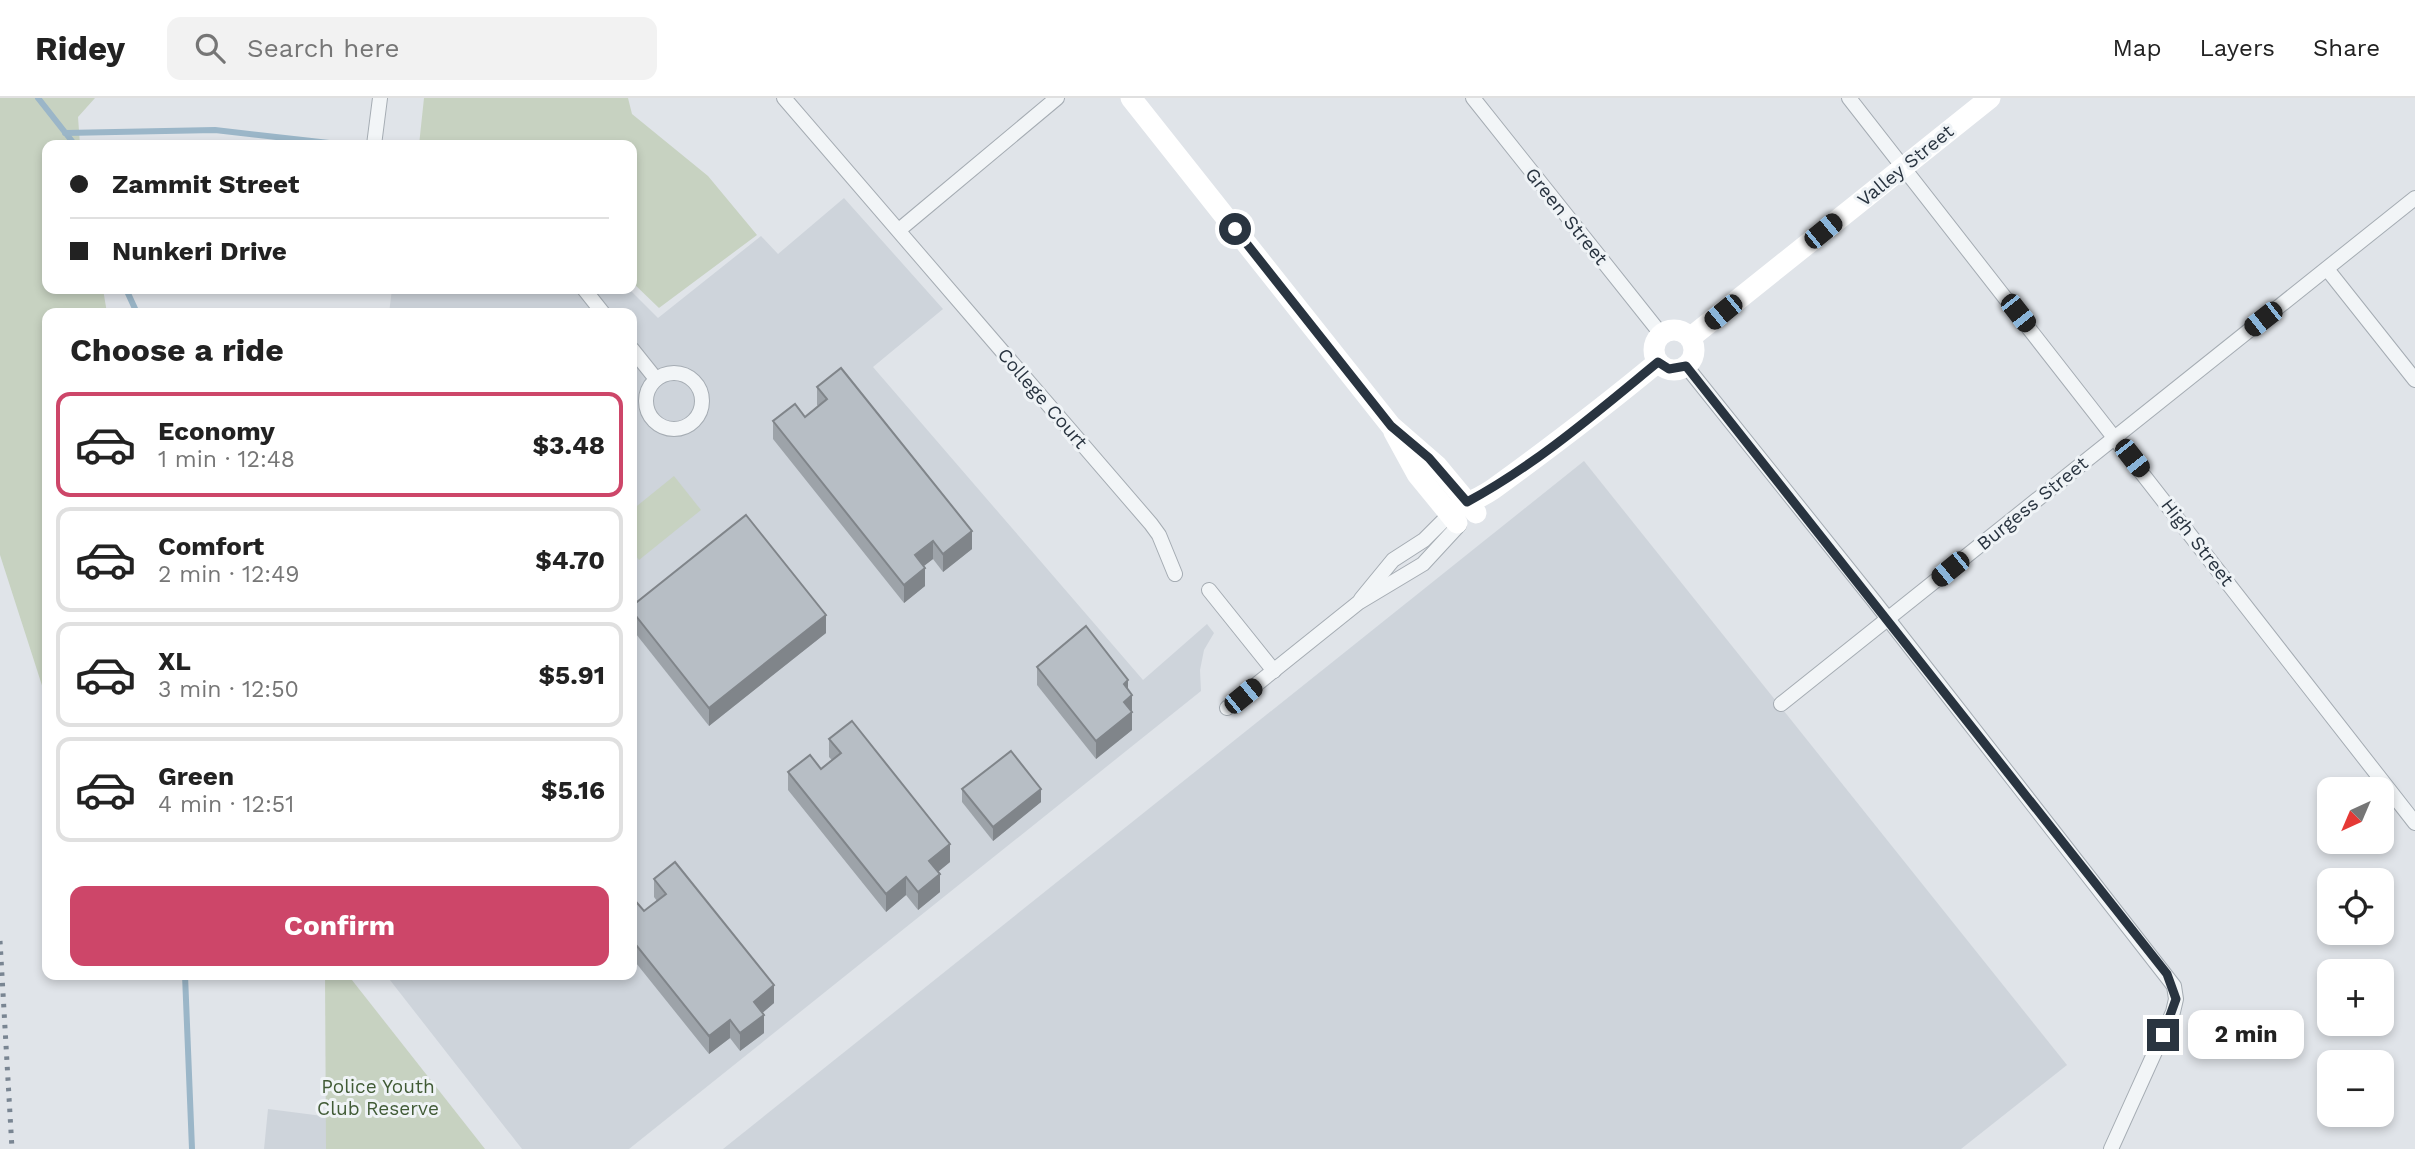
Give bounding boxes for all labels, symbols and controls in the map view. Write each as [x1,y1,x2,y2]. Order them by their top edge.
search box [167,17,657,80]
text: Ridey [35,29,125,68]
icon: search [191,29,229,67]
text: Search here [247,33,399,63]
text: Map [2113,34,2161,62]
text: Layers [2199,34,2275,62]
text: Share [2313,34,2380,62]
street label: Valley Street [1853,120,1958,211]
street label: Green Street [1520,163,1613,270]
text: Zammit Street [112,169,299,199]
car [1801,210,1846,252]
route start [1219,213,1251,245]
text: Nunkeri Drive [112,236,287,266]
car [1997,290,2040,336]
car [1701,291,1746,333]
car [2240,298,2287,340]
text: Choose a ride [70,331,284,369]
street label: College Court [993,343,1093,453]
icon: car [74,413,137,476]
text: Economy [158,416,275,446]
text: $3.48 [532,430,605,460]
car [2111,435,2154,481]
text: 1 min · 12:48 [158,446,295,473]
street label: Burgess Street [1972,452,2092,555]
street label: High Street [2156,494,2239,591]
icon: car [74,528,137,591]
text: Comfort [158,531,264,561]
text: $4.70 [535,545,605,575]
car [1928,548,1973,590]
text: 2 min · 12:49 [158,561,299,588]
icon: car [74,643,137,706]
text: XL [158,646,191,676]
text: $5.91 [538,660,605,690]
car [1221,675,1266,717]
text: 3 min · 12:50 [158,676,299,703]
icon: car [74,758,137,821]
text: Green [158,761,234,791]
text: $5.16 [541,775,605,805]
north arrow [2317,777,2394,854]
map controls [2317,777,2394,1127]
text: 4 min · 12:51 [158,791,294,818]
button: locate [2317,868,2394,945]
button: Confirm [70,886,609,966]
button: + [2317,959,2394,1036]
callout: 2 min [2188,1010,2303,1060]
route end [2147,1019,2179,1051]
text: 2 min [2215,1021,2277,1048]
button: − [2317,1050,2394,1127]
park label: Police Youth Club Reserve [317,1075,439,1120]

